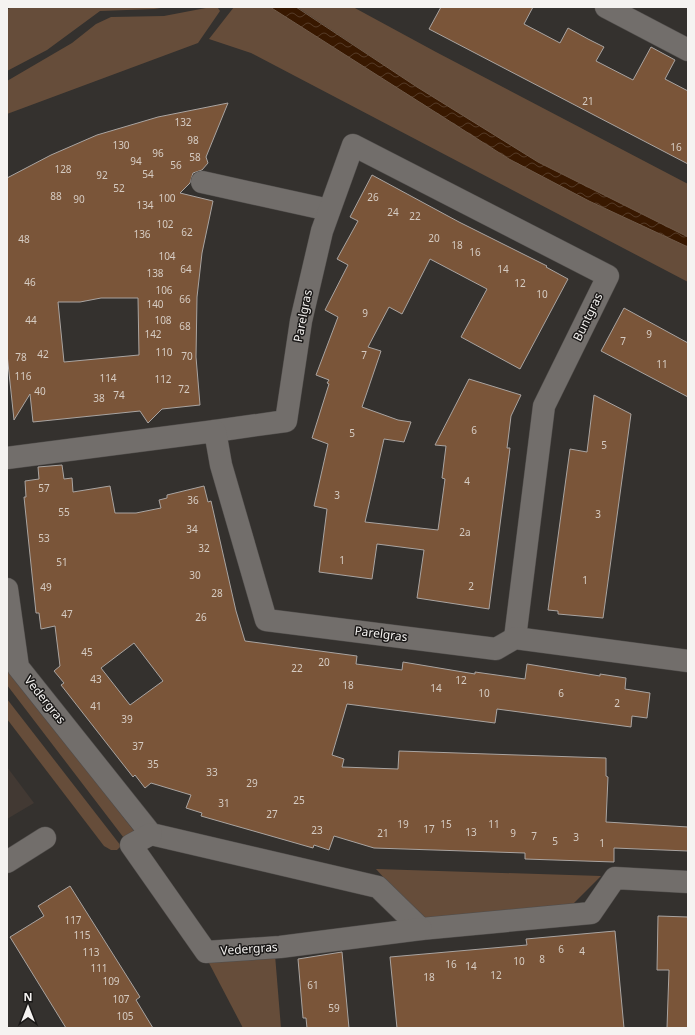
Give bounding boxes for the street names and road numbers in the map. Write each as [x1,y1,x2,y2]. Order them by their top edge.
street label: Parelgras [289,288,316,344]
street label: Buntgras [569,290,607,344]
street label: Parelgras [354,622,409,645]
street label: Vedergras [21,672,70,727]
street label: Vedergras [220,938,278,959]

